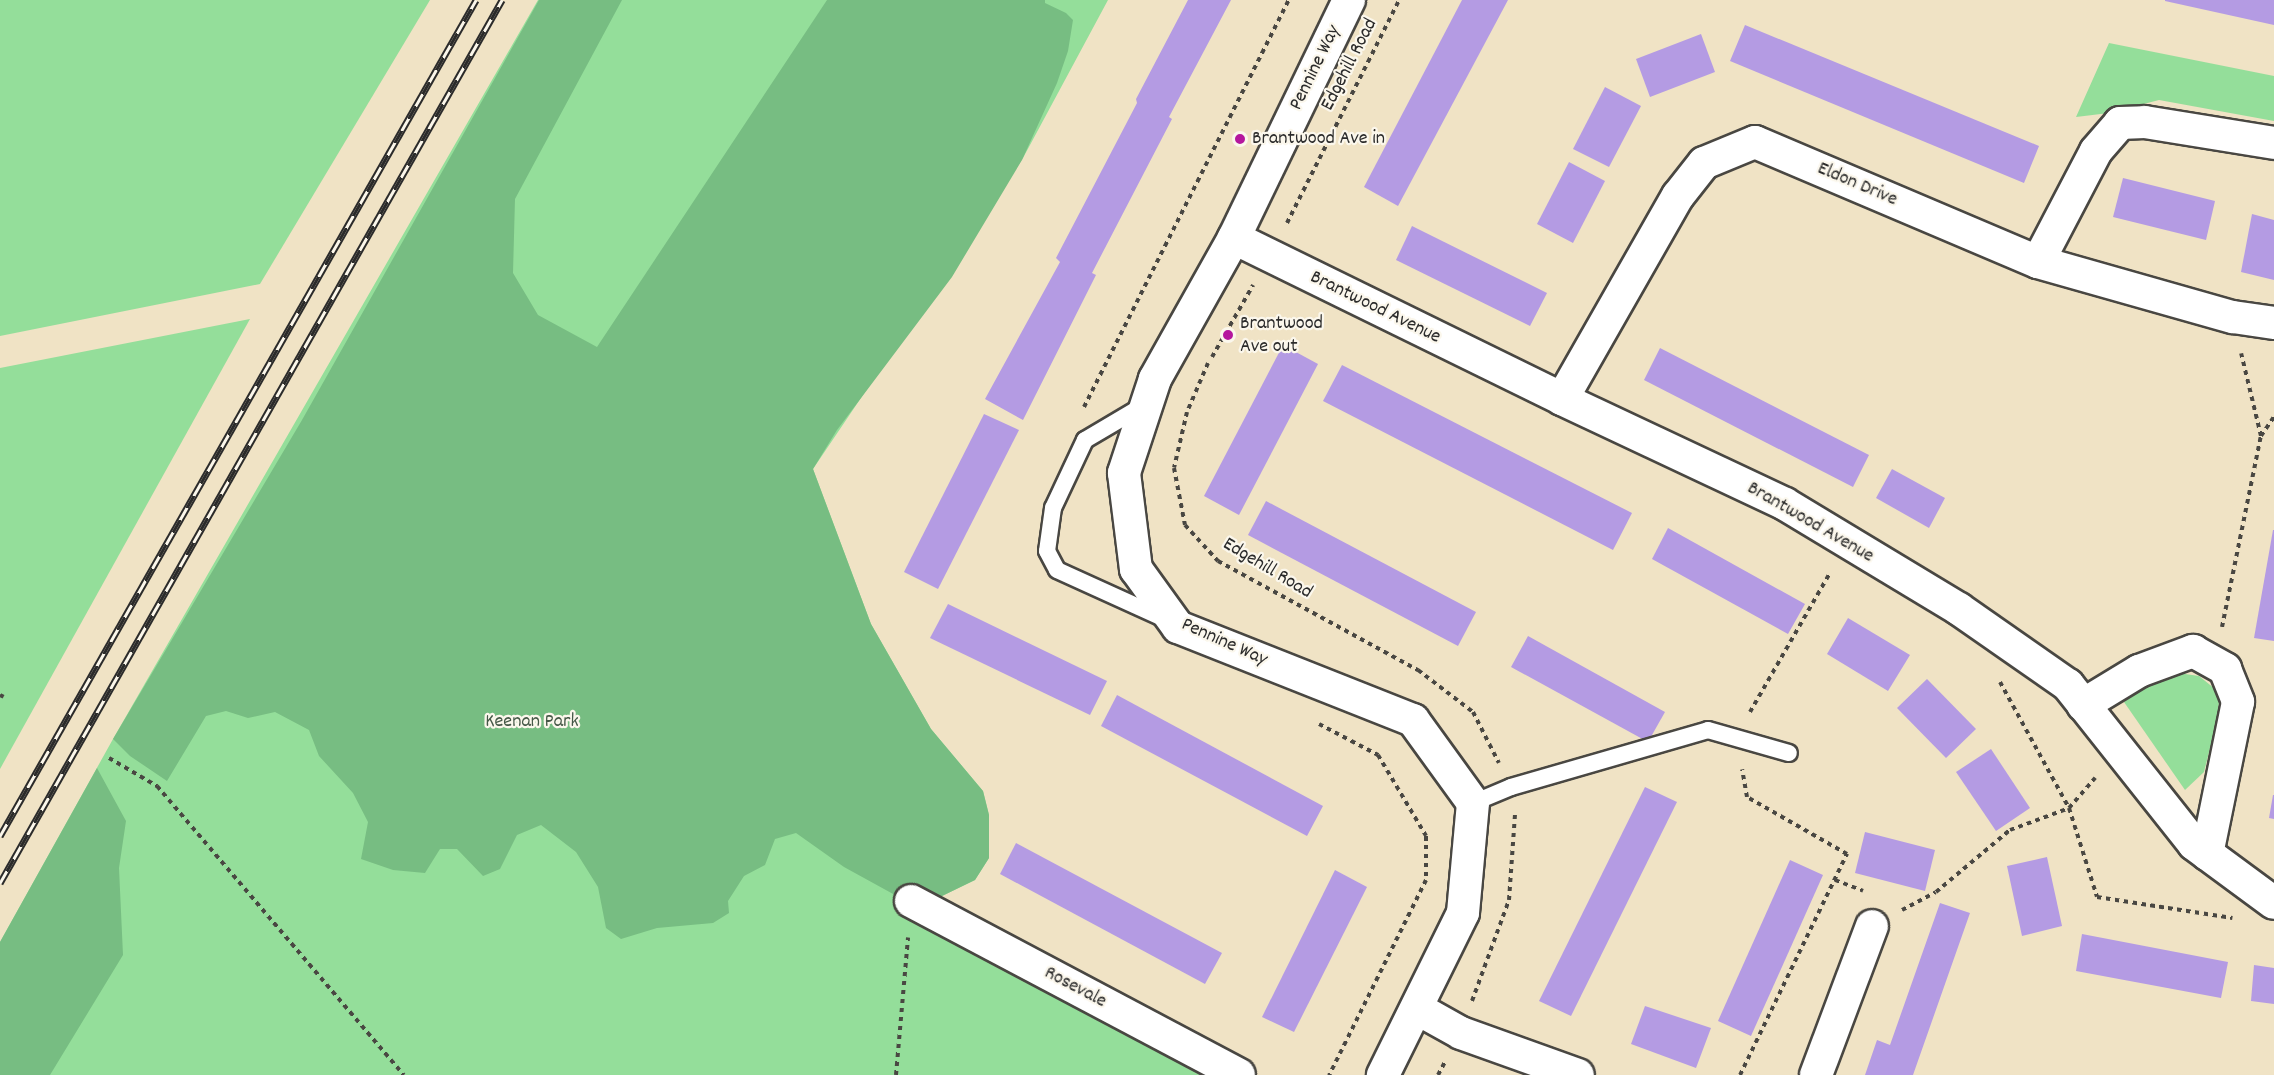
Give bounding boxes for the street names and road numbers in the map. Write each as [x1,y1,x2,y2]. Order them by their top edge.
street label: Edgehill Road [1317,15,1383,115]
street label: Pennine Way [1285,22,1347,114]
street label: Eldon Drive [1813,157,1901,213]
street label: Brantwood Avenue [1306,266,1444,350]
street label: Brantwood Avenue [1742,477,1878,569]
street label: Edgehill Road [1218,533,1316,605]
street label: Pennine Way [1177,613,1271,673]
street label: Rosevale [1040,962,1110,1014]

